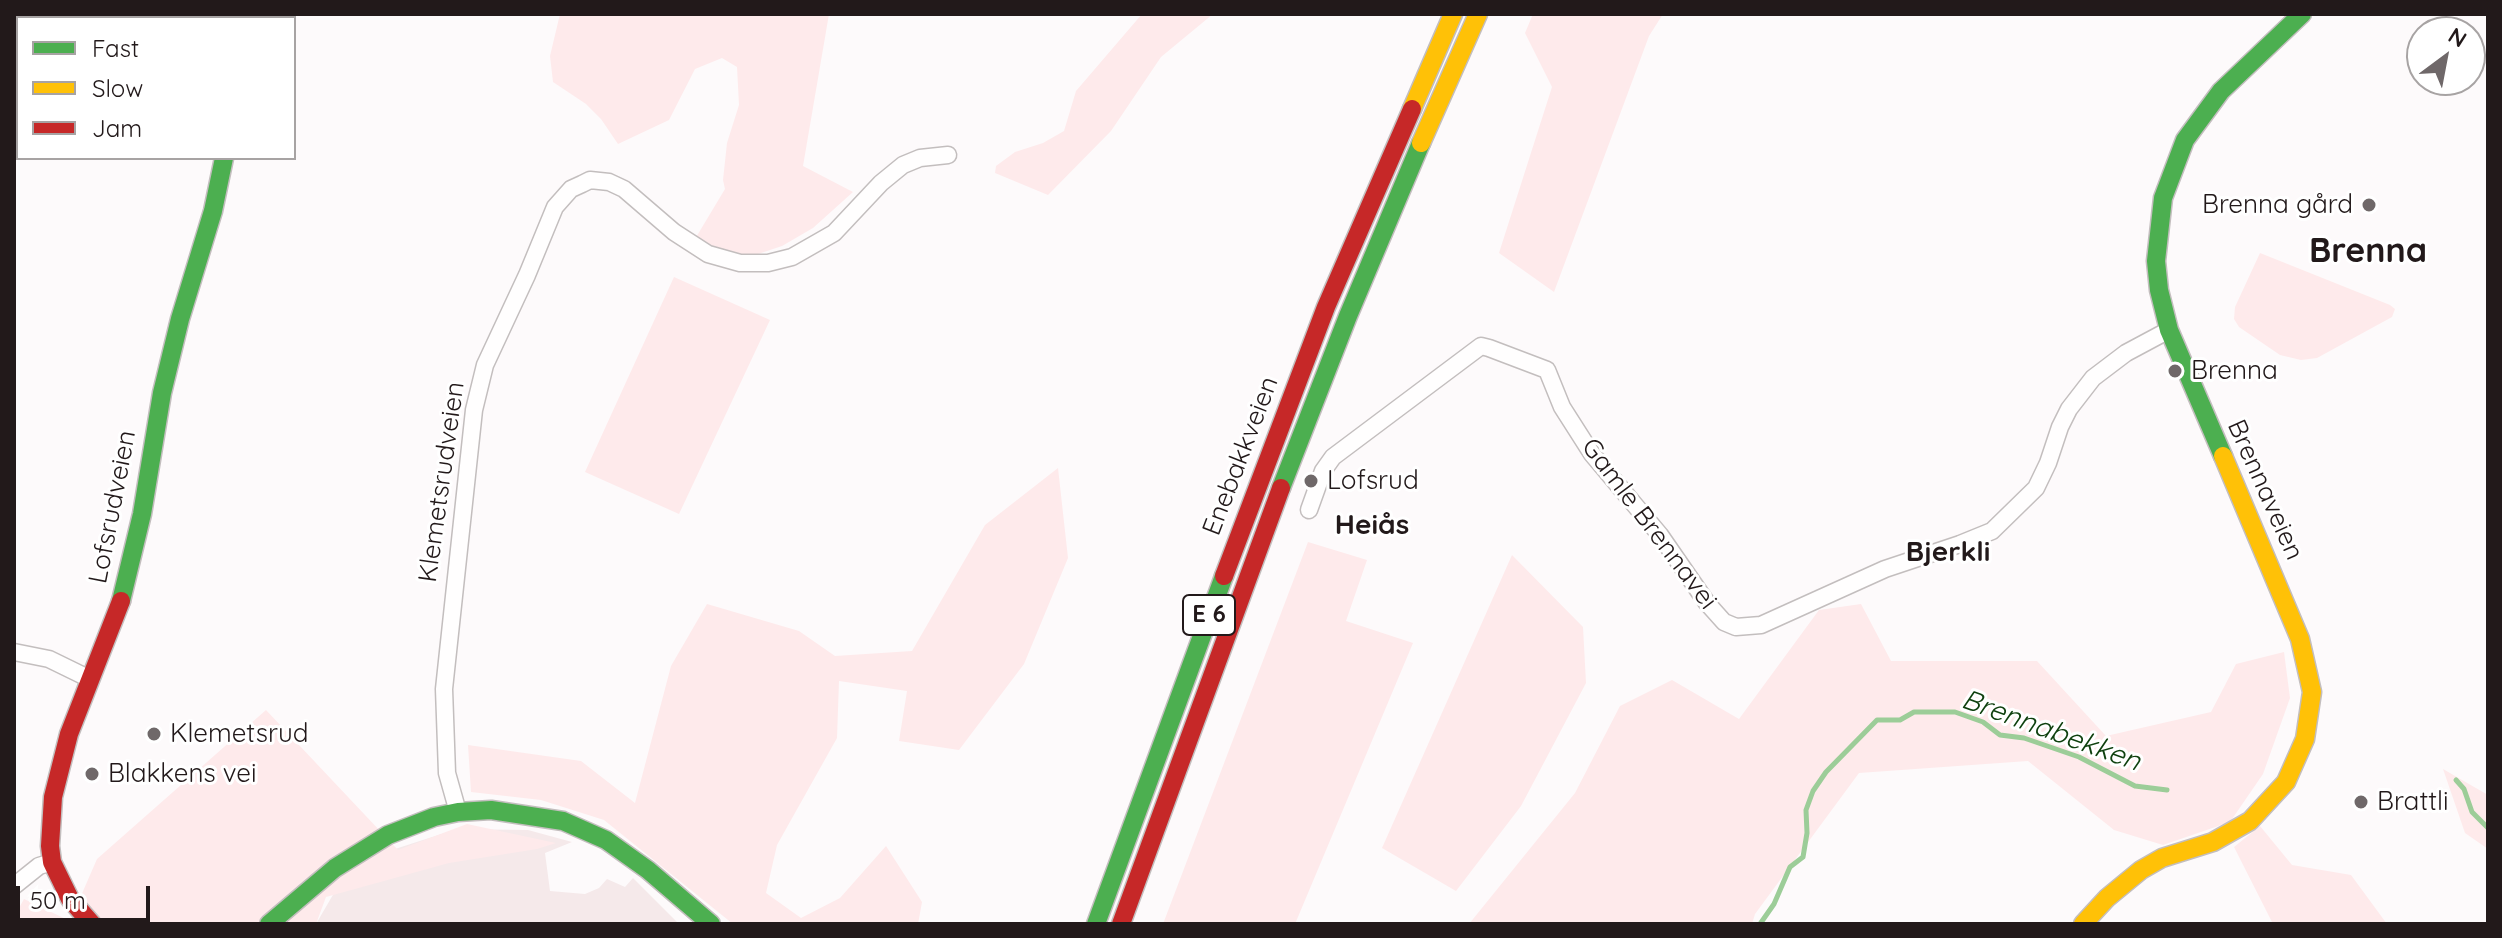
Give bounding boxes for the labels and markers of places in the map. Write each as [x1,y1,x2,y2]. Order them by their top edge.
place label: Brenna gård [2202,189,2353,221]
marker: Brenna gård [2360,196,2378,214]
place label: Brenna [2191,355,2278,387]
marker: Brenna [2166,362,2184,380]
place label: Lofsrud [1327,465,1419,497]
marker: Lofsrud [1302,472,1320,490]
place label: Klemetsrud [170,718,308,750]
marker: Klemetsrud [145,725,163,743]
place label: Blakkens vei [108,758,257,790]
marker: Blakkens vei [83,765,101,783]
place label: Brattli [2377,786,2449,818]
marker: Brattli [2352,793,2370,811]

